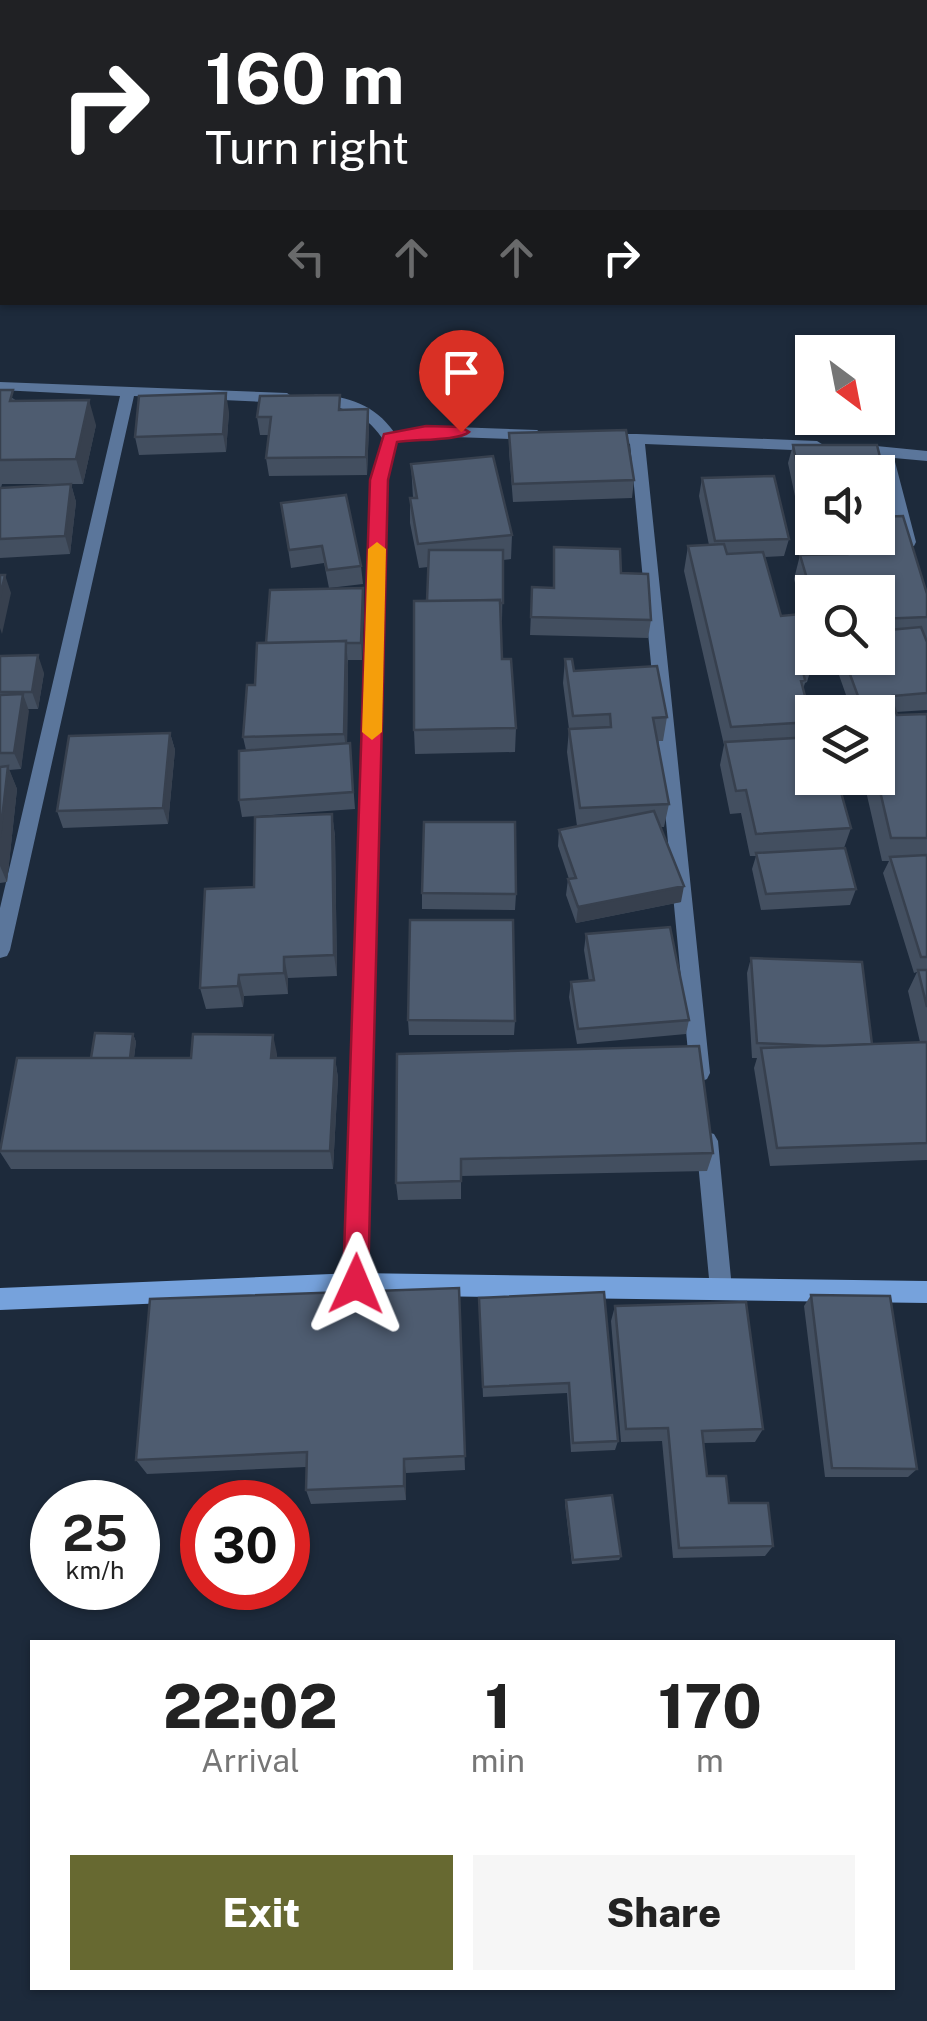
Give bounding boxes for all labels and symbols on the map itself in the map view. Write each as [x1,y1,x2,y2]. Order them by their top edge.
pin [419,330,504,433]
north arrow [795,335,895,435]
position arrow [304,1232,408,1336]
speed limit sign: 30 [180,1480,310,1610]

